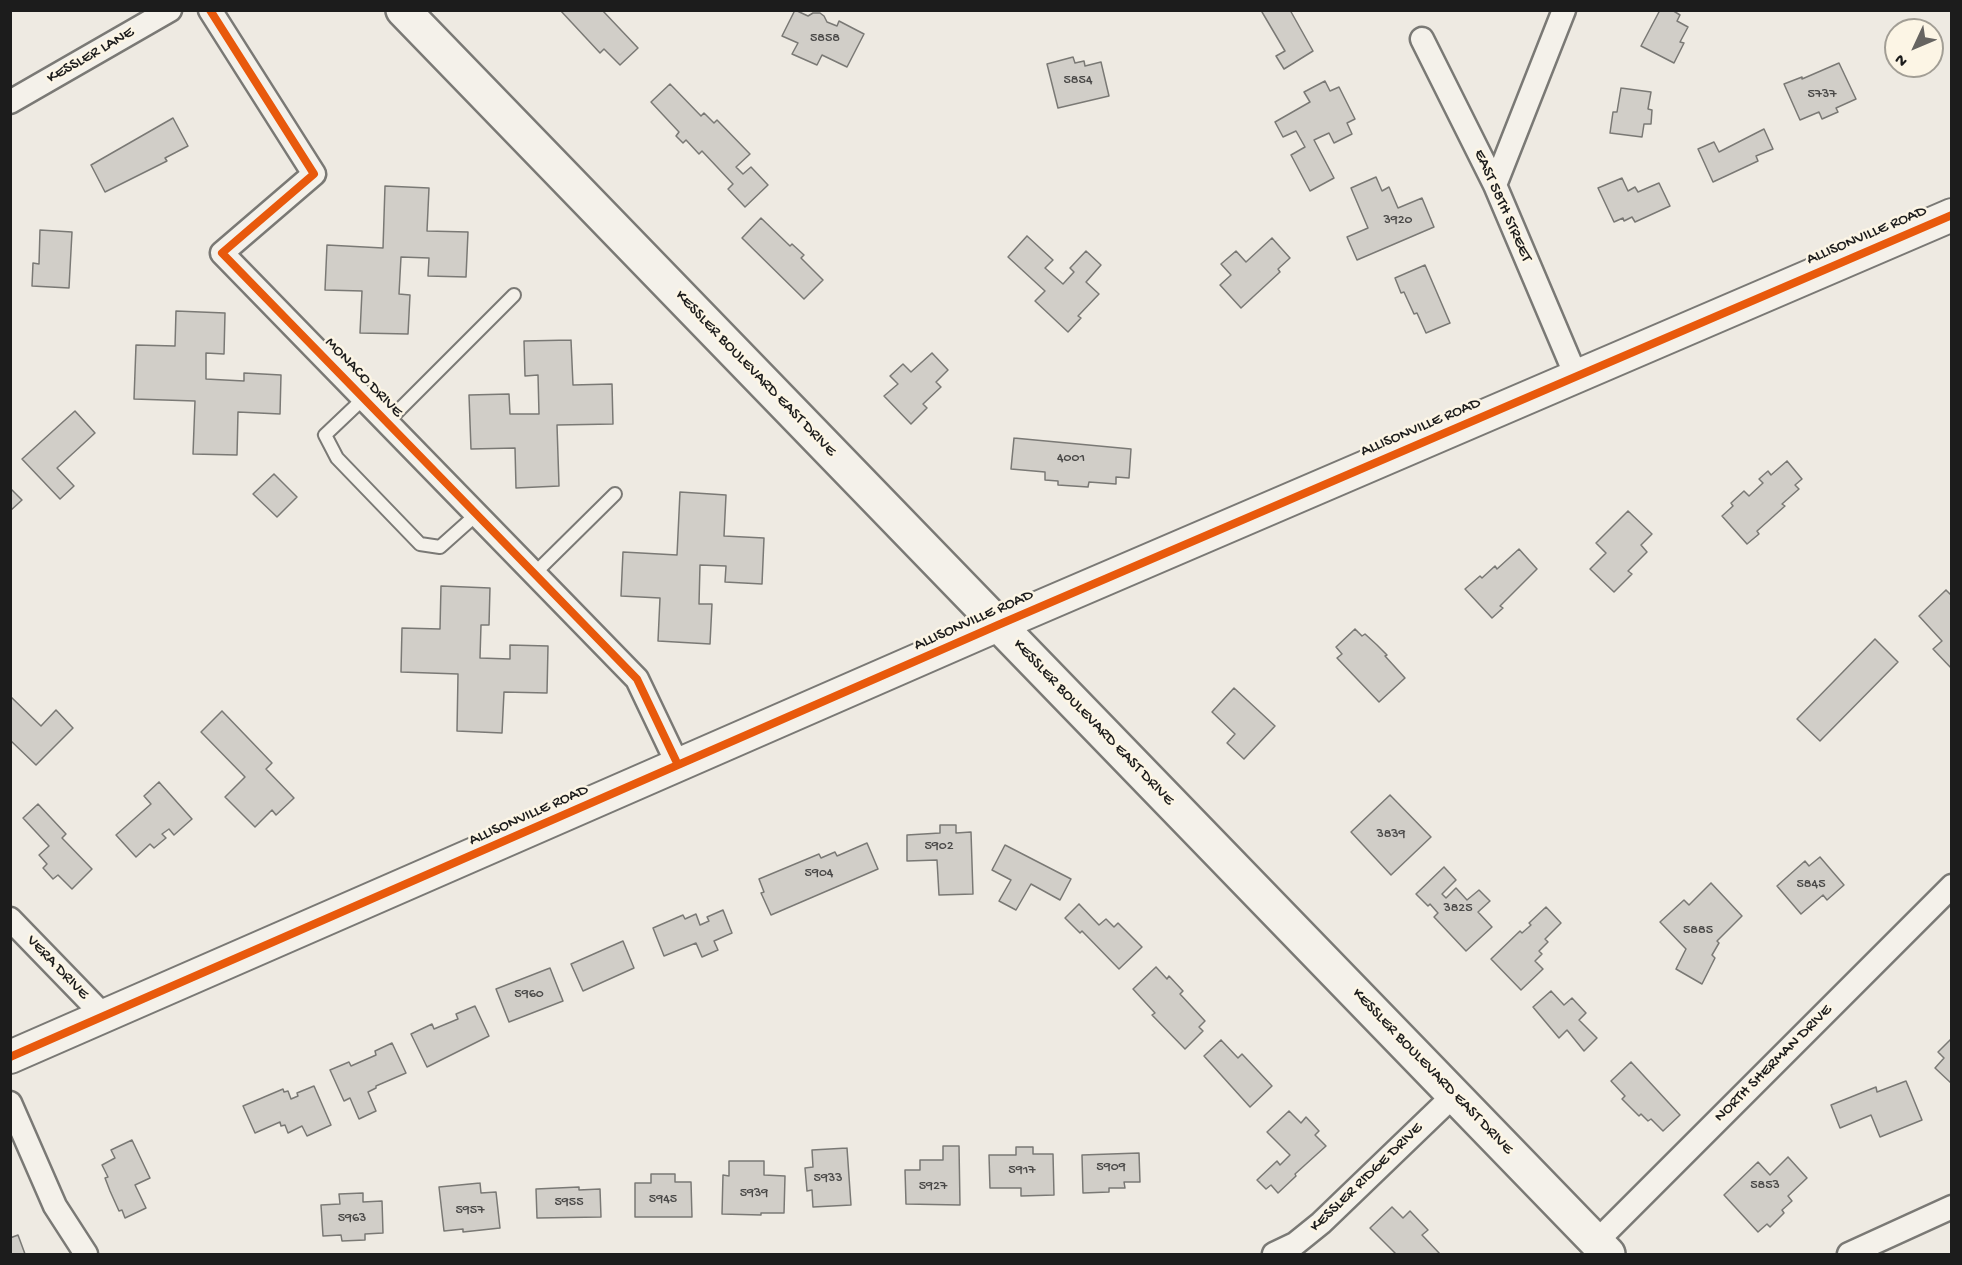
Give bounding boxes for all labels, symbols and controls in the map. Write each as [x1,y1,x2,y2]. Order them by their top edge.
north arrow [1884,18,1944,78]
street label: KESSLER LANE [44,23,138,89]
house number: 5858 [810,31,840,47]
text: N [1892,49,1913,70]
house number: 5854 [1063,73,1093,89]
house number: 5737 [1807,87,1837,103]
street label: EAST 58TH STREET [1469,147,1535,265]
street label: ALLISONVILLE ROAD [1804,202,1930,270]
house number: 3920 [1383,213,1413,229]
street label: KESSLER BOULEVARD EAST DRIVE [670,287,840,461]
street label: MONACO DRIVE [320,334,406,422]
street label: ALLISONVILLE ROAD [1358,394,1484,462]
house number: 4001 [1057,451,1085,467]
street label: ALLISONVILLE ROAD [911,586,1037,656]
street label: KESSLER BOULEVARD EAST DRIVE [1008,636,1178,810]
street label: ALLISONVILLE ROAD [466,781,592,851]
house number: 3839 [1376,827,1406,843]
house number: 5902 [924,839,954,855]
house number: 5904 [805,866,833,882]
house number: 5845 [1796,877,1826,893]
house number: 3825 [1443,901,1473,917]
house number: 5885 [1683,923,1713,939]
street label: VERA DRIVE [22,932,92,1004]
street label: KESSLER BOULEVARD EAST DRIVE [1347,985,1517,1159]
house number: 5960 [514,987,544,1003]
street label: NORTH SHERMAN DRIVE [1711,1001,1837,1127]
street label: KESSLER RIDGE DRIVE [1307,1119,1427,1237]
house number: 5909 [1096,1160,1126,1176]
house number: 5917 [1008,1163,1036,1179]
house number: 5933 [814,1171,842,1187]
house number: 5853 [1750,1178,1780,1194]
house number: 5927 [919,1179,947,1195]
house number: 5939 [740,1186,768,1202]
house number: 5945 [649,1192,677,1208]
house number: 5955 [554,1195,584,1211]
house number: 5957 [455,1203,485,1219]
house number: 5963 [338,1211,366,1227]

